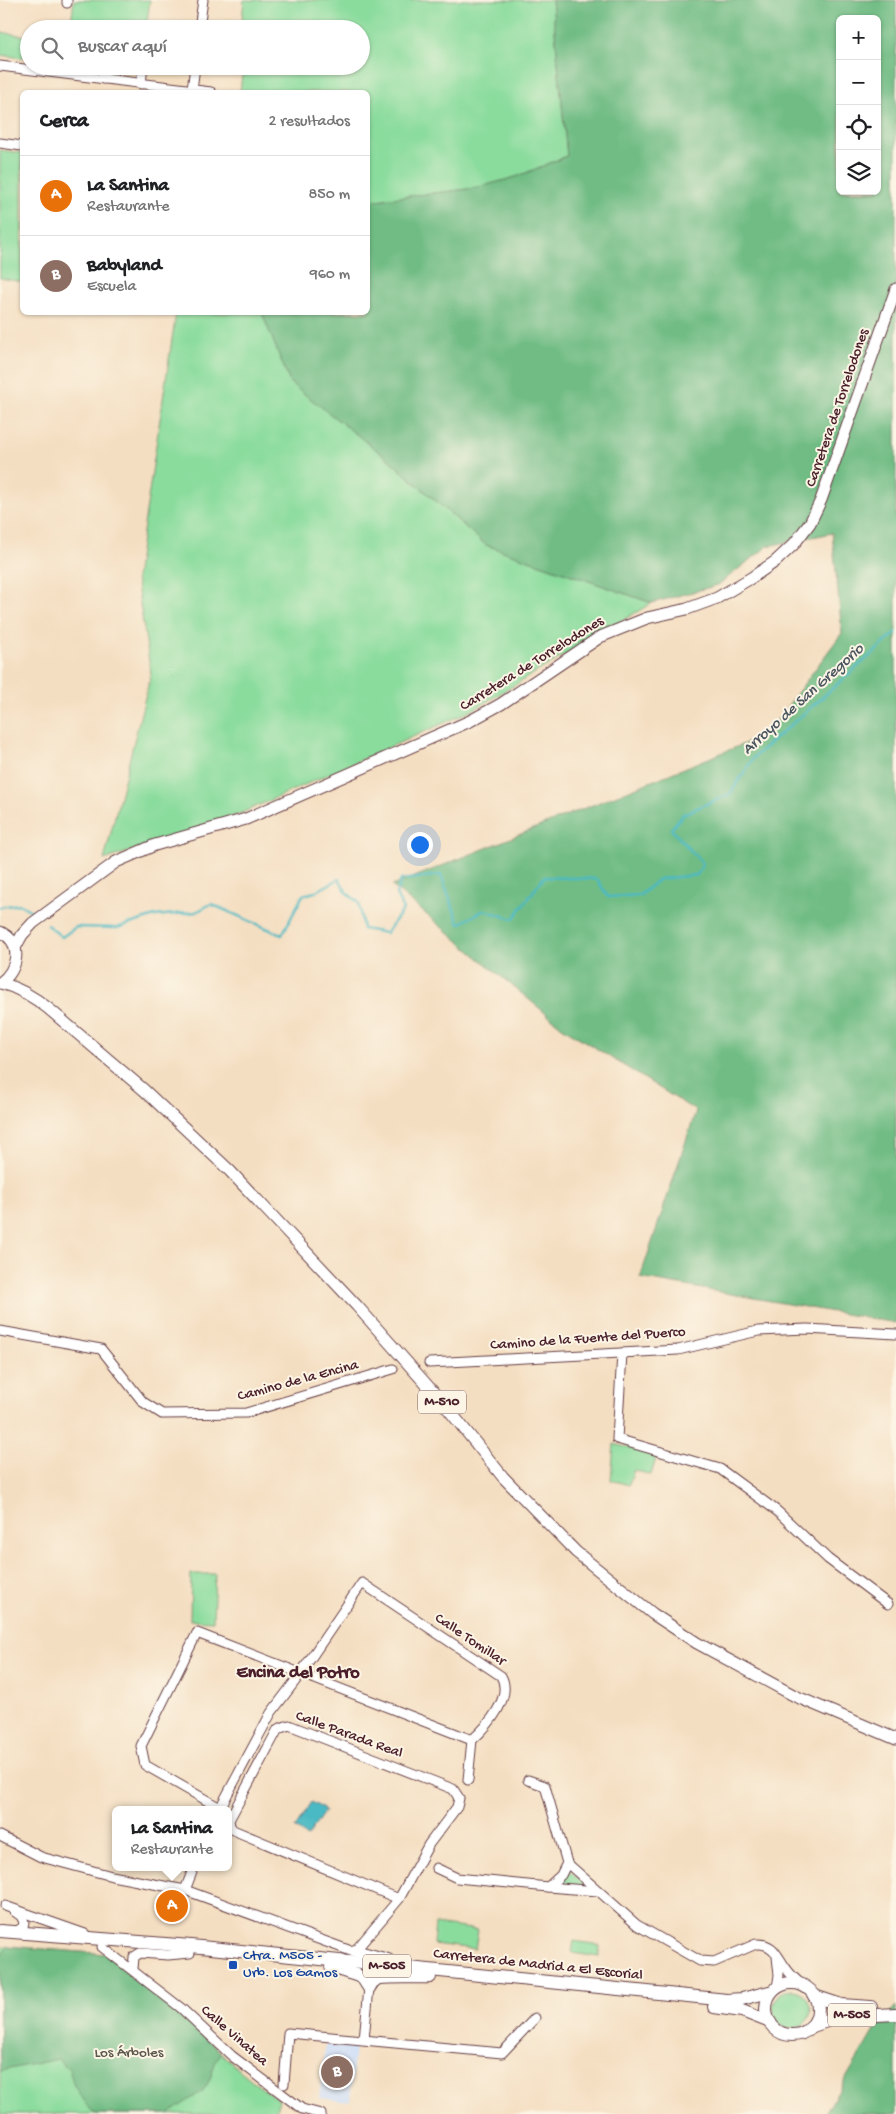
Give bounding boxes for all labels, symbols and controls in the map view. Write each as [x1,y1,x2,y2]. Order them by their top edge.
map controls [836,15,881,195]
button: + [836,15,881,60]
search box [20,20,370,75]
icon: search [38,34,66,62]
text: Buscar aquí [78,36,167,59]
button: − [836,60,881,105]
button: locate [836,105,881,150]
text: Cerca [40,110,88,135]
text: 2 resultados [269,113,350,132]
button: layers [836,150,881,195]
text: La Santina [87,175,169,198]
text: A [51,186,61,205]
text: 850 m [309,186,350,205]
text: Restaurante [87,198,169,217]
text: Babyland [87,255,162,278]
text: B [52,266,60,285]
text: 960 m [310,266,350,285]
text: Escuela [87,278,136,297]
street label: Carretera de Torrelodones [802,326,874,489]
street label: Carretera de Torrelodones [457,612,608,716]
water label: Arroyo de San Gregorio [739,640,869,760]
your location [407,832,433,858]
street label: Camino de la Fuente del Puerco [490,1323,686,1355]
street label: Camino de la Encina [236,1356,361,1406]
road number: M-510 [418,1390,466,1414]
street label: Calle Tomillar [431,1610,510,1671]
district label: Encina del Potro [237,1663,360,1684]
street label: Calle Parada Real [293,1707,405,1763]
popup [112,1806,232,1871]
text: La Santina [131,1818,213,1841]
text: Restaurante [131,1841,213,1860]
pin: A [156,1887,188,1925]
street label: Carretera de Madrid a El Escorial [432,1945,644,1985]
place label: Ctra. M505 - Urb. Los Gamos [243,1947,338,1982]
road number: M-505 [363,1954,411,1978]
marker: Ctra. M505 - Urb. Los Gamos [227,1959,239,1971]
street label: Calle Vinatea [197,2002,272,2071]
road number: M-505 [828,2004,876,2026]
park label: Los Árboles [95,2044,164,2062]
pin: B [321,2053,353,2091]

